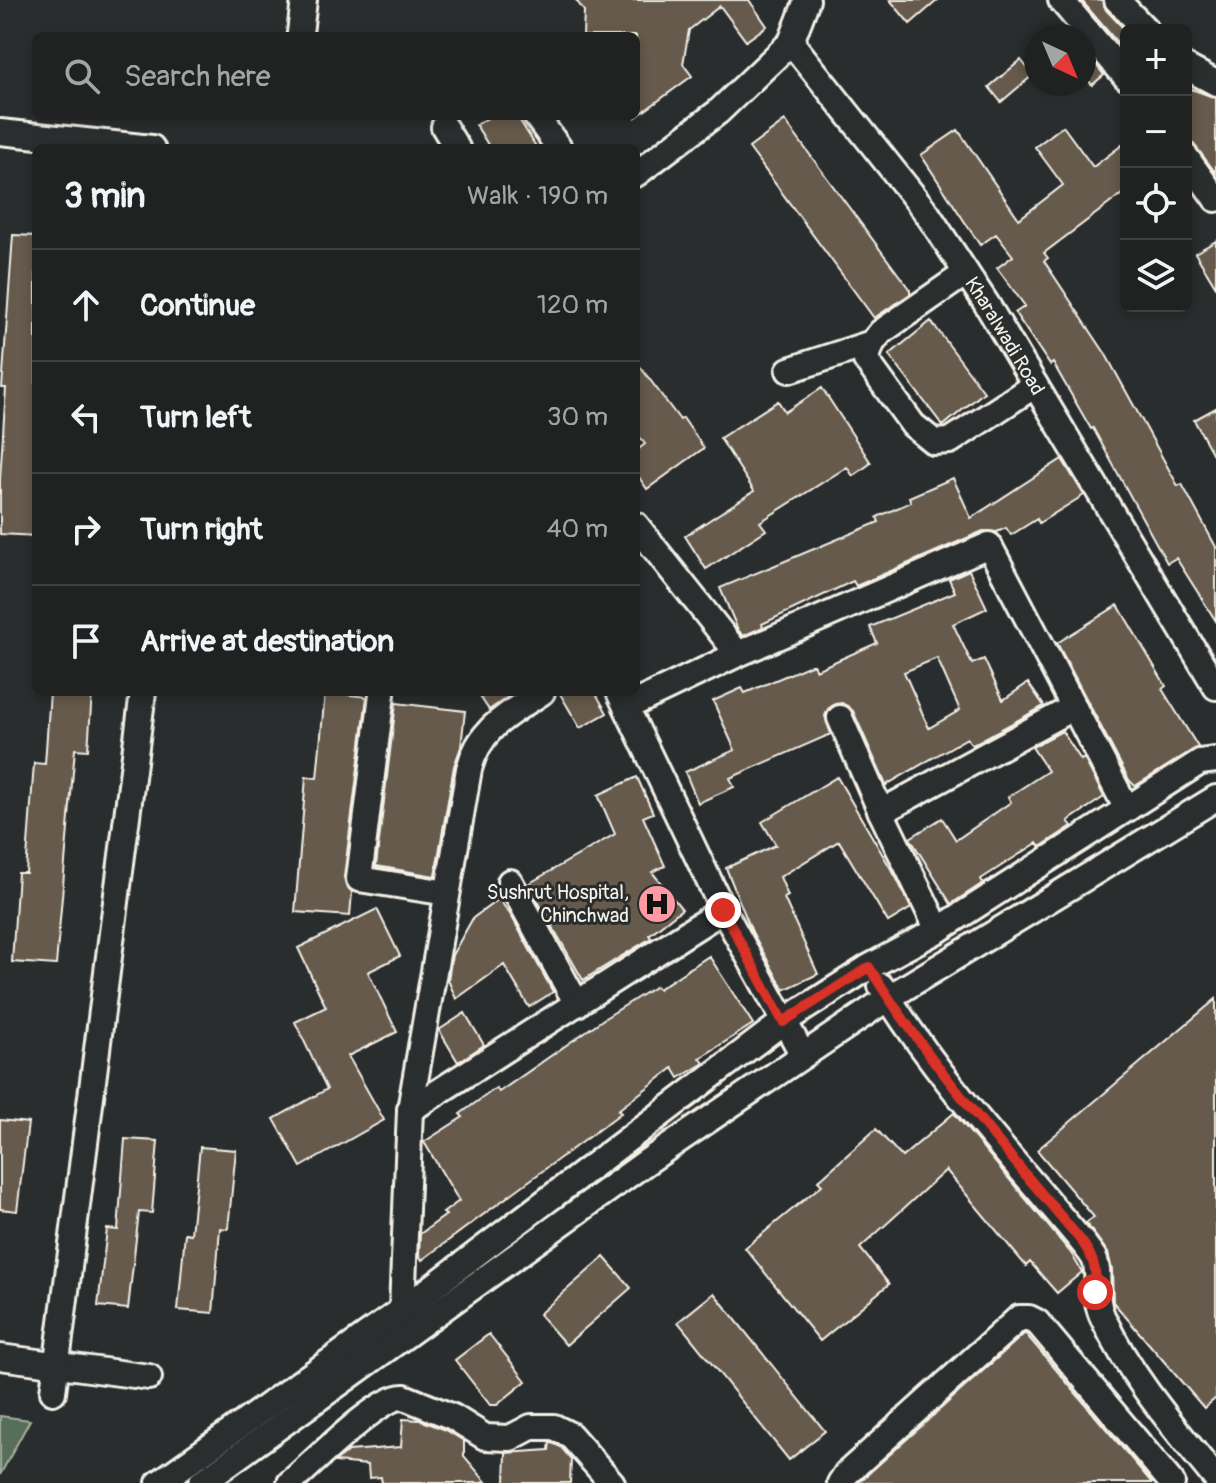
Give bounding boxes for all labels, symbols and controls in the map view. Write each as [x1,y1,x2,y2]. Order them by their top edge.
north arrow [1024,24,1096,96]
map controls [1120,24,1192,312]
button: + [1120,24,1192,96]
search box [32,32,640,120]
icon: search [60,54,104,98]
text: Search here [124,58,271,95]
button: − [1120,96,1192,168]
button: locate [1120,168,1192,240]
text: 3 min [64,175,146,218]
text: Walk · 190 m [467,180,608,212]
button: layers [1120,240,1192,312]
street label: Kharalwadi Road [959,272,1050,400]
icon: ahead [64,283,108,327]
text: Continue [140,287,255,324]
text: 120 m [537,289,608,321]
icon: left [64,395,108,439]
text: Turn left [140,399,251,436]
text: 30 m [547,401,608,433]
icon: right [64,507,108,551]
text: Turn right [140,511,263,548]
text: 40 m [546,513,608,545]
icon: arrive [64,619,108,663]
text: Arrive at destination [140,623,394,660]
place label: Sushrut Hospital, Chinchwad [487,880,629,928]
hospital icon: Sushrut Hospital, Chinchwad [636,883,678,925]
route end [705,892,741,928]
route start [1077,1274,1113,1310]

